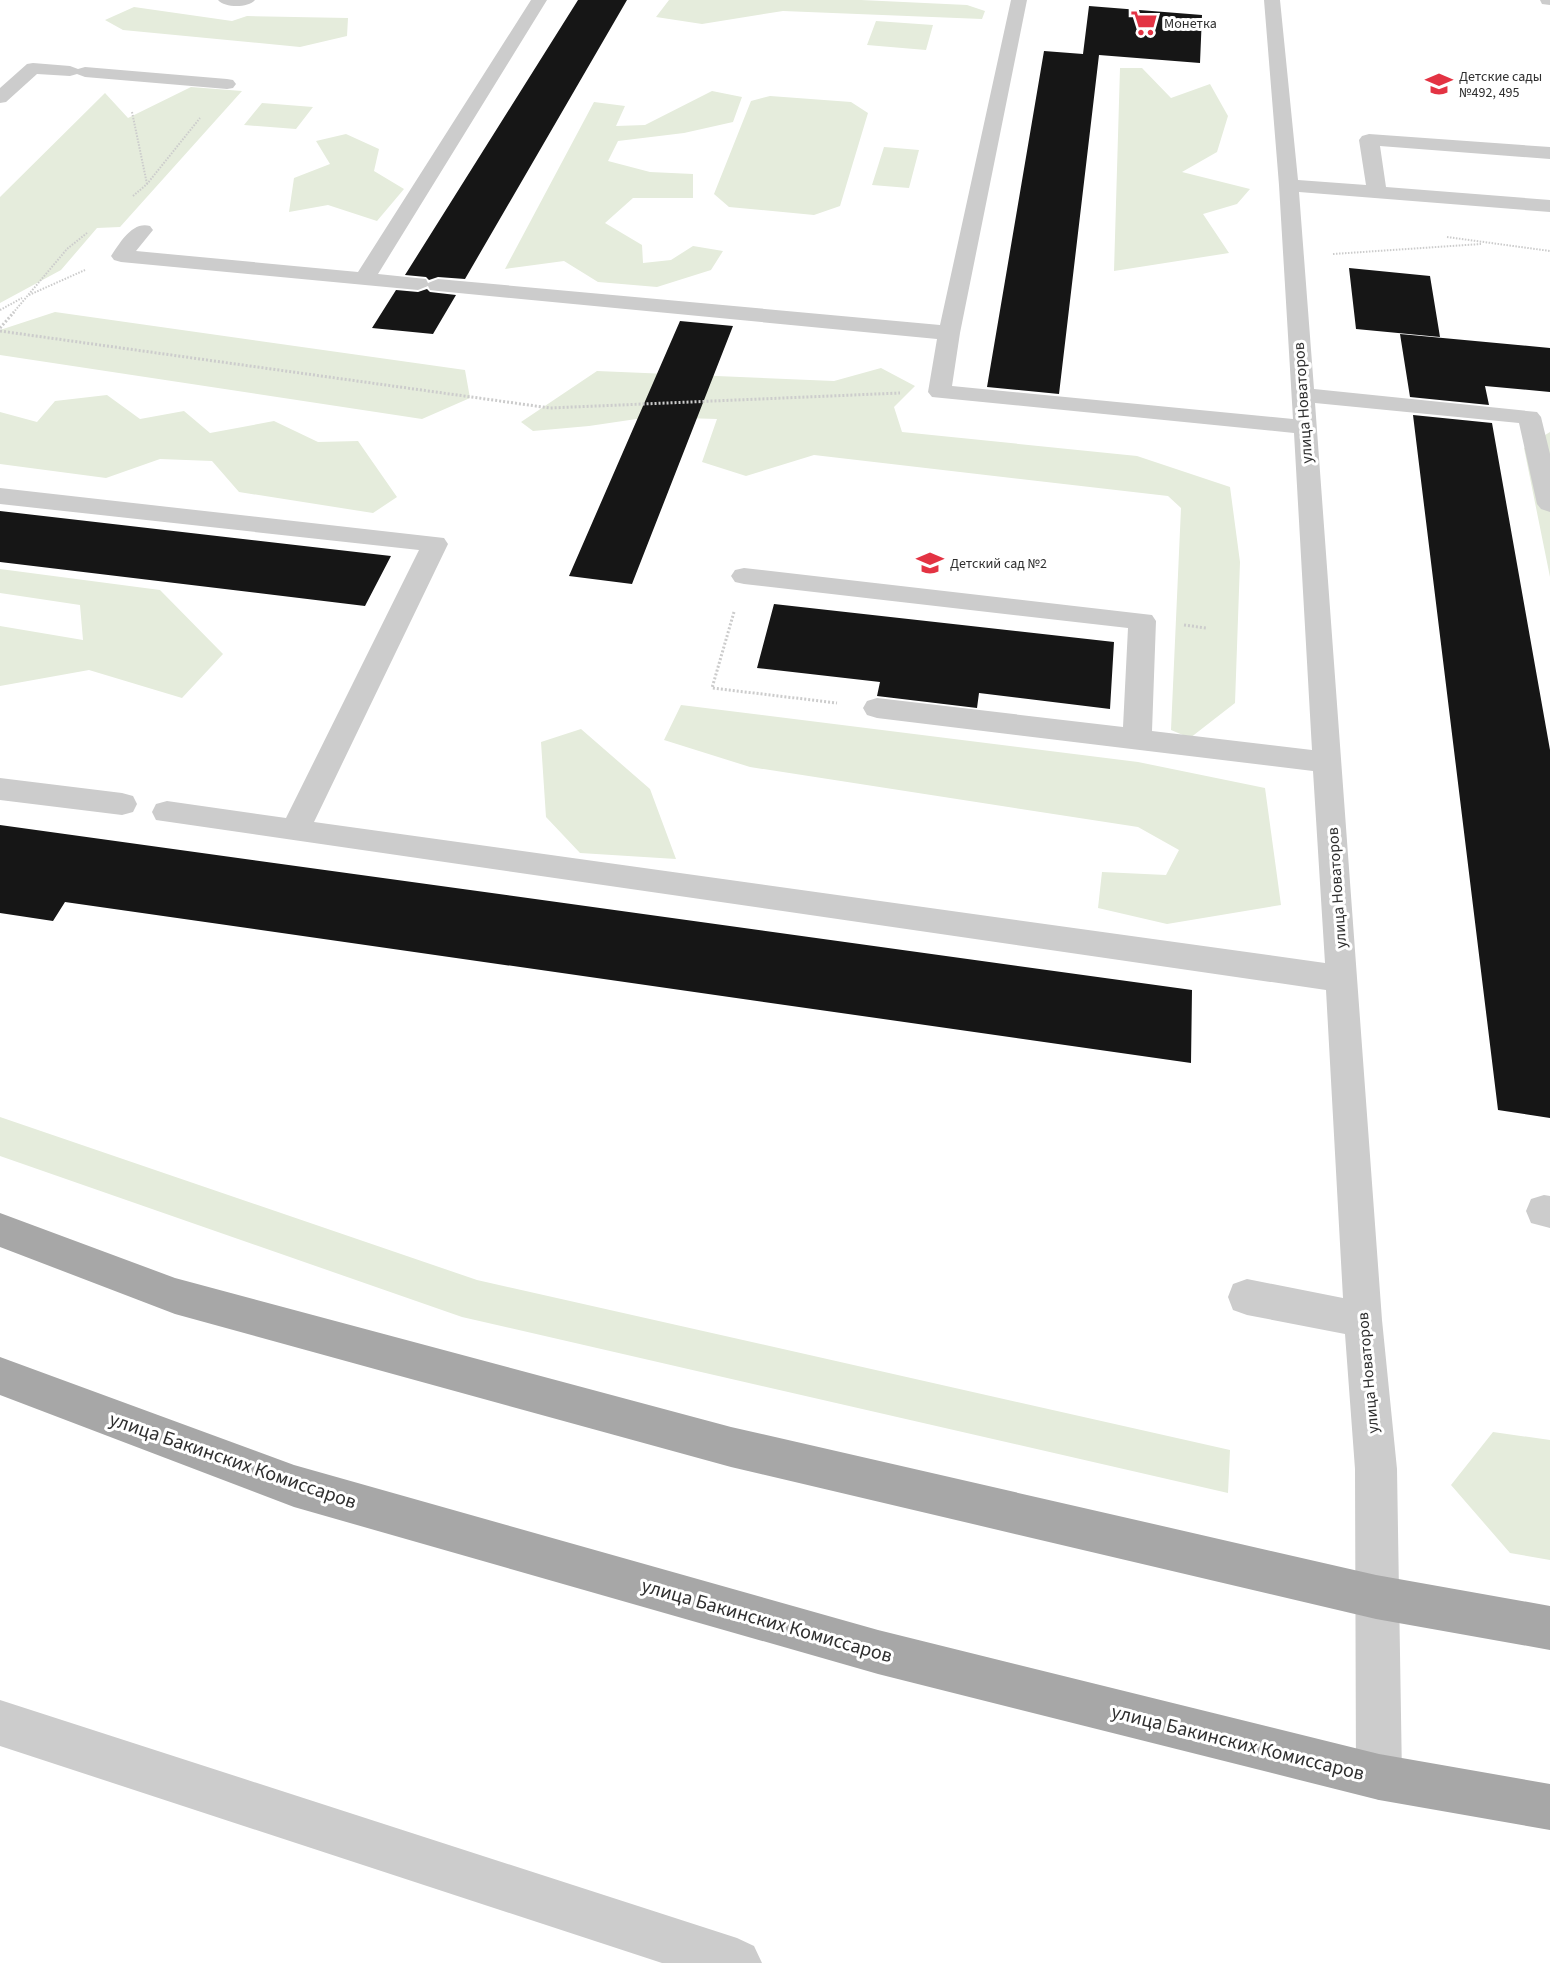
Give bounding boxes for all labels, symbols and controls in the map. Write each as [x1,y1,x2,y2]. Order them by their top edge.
supermarket icon: Монетка [1129,8,1159,38]
place label: Монетка [1164,14,1217,34]
place label: Детские сады №492, 495 [1459,67,1542,103]
school or university icon: Детские сады №492, 495 [1424,69,1454,99]
street label: улица Новаторов [1288,341,1318,464]
school or university icon: Детский сад №2 [915,548,945,578]
place label: Детский сад №2 [950,554,1047,574]
street label: улица Новаторов [1322,826,1352,949]
street label: улица Новаторов [1352,1311,1384,1434]
street label: улица Бакинских Комиссаров [105,1405,360,1516]
street label: улица Бакинских Комиссаров [638,1572,895,1670]
street label: улица Бакинских Комиссаров [1108,1698,1367,1788]

